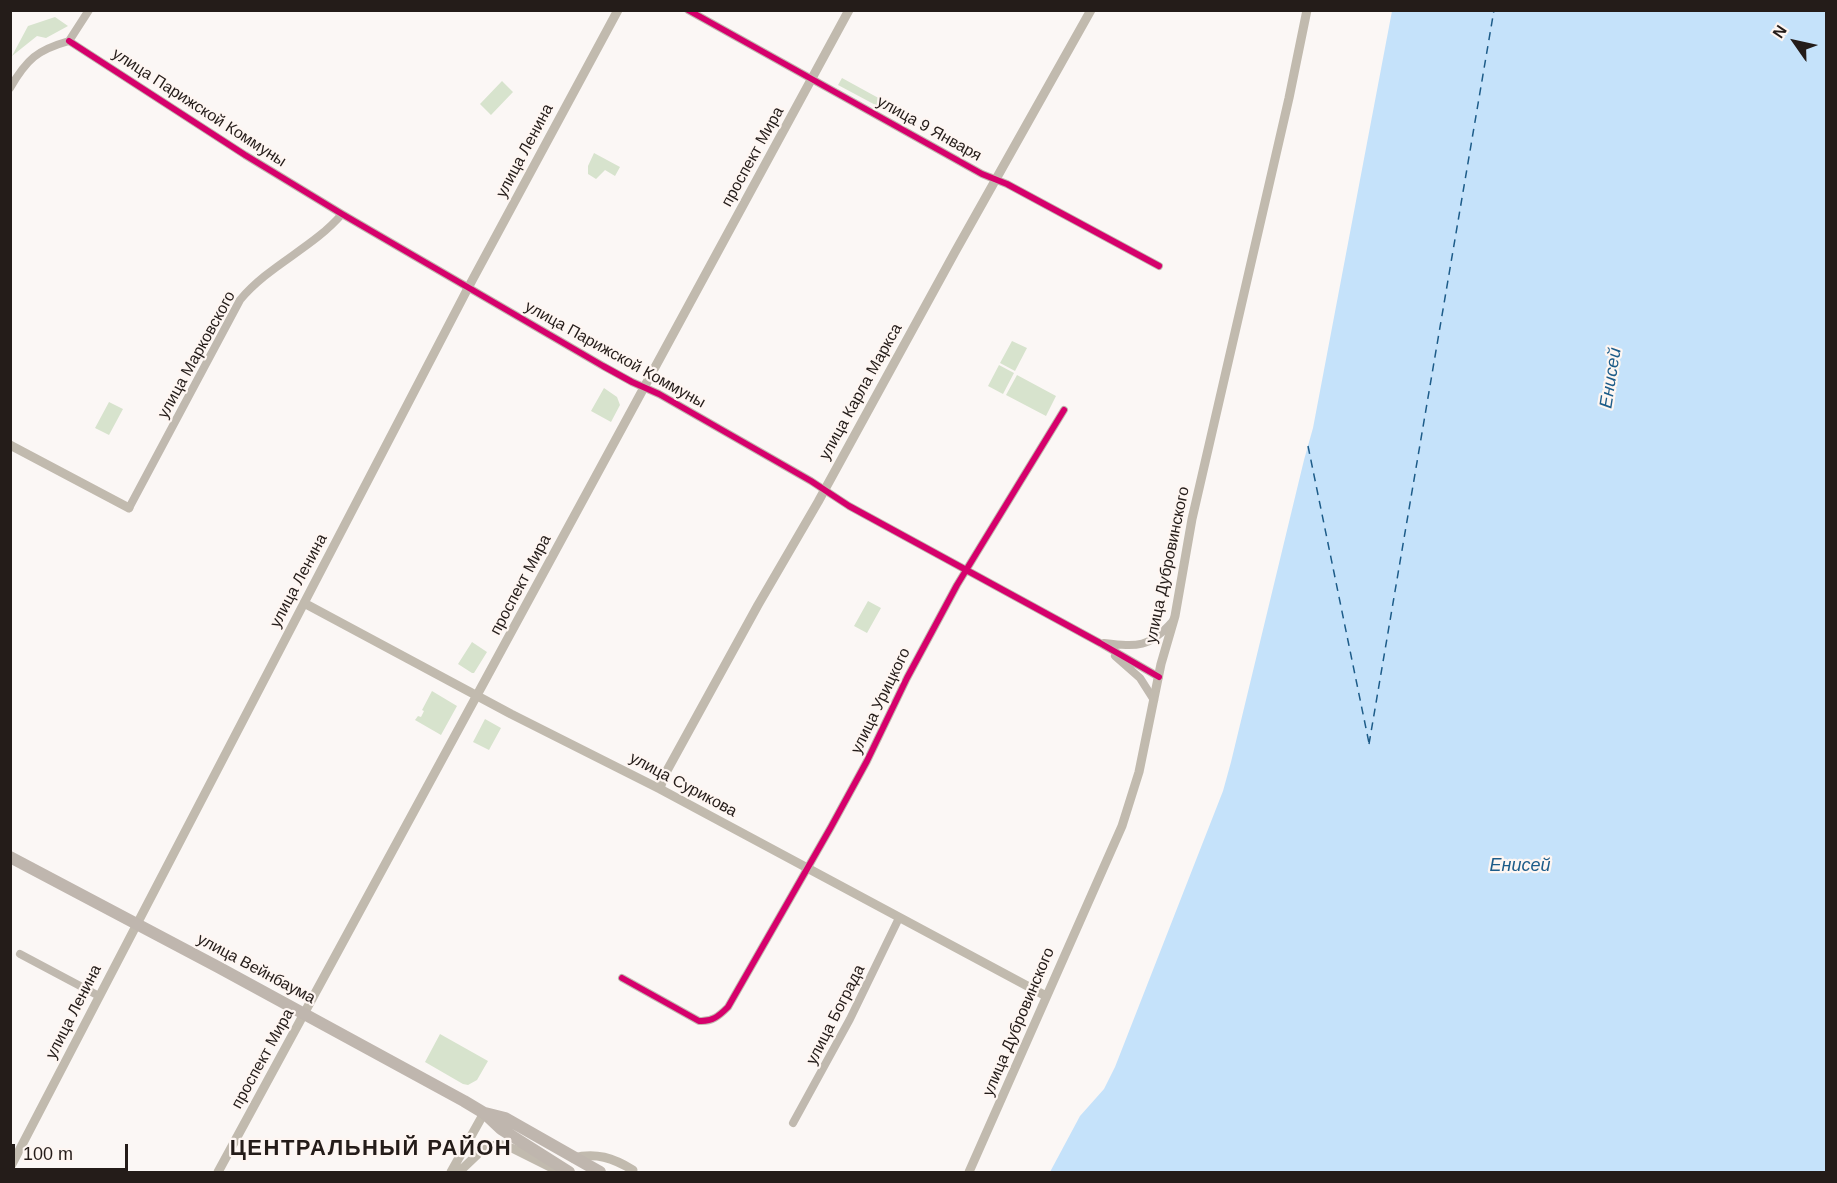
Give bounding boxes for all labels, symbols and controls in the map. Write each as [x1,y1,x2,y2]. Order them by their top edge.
north arrow [1765,12,1825,72]
text: N [1769,22,1790,41]
street label: улица Парижской Коммуны [108,45,290,171]
street label: улица 9 Января [873,92,985,166]
street label: улица Ленина [492,101,558,201]
street label: проспект Мира [718,104,788,210]
street label: улица Марковского [154,288,240,422]
street label: улица Парижской Коммуны [521,297,709,413]
street label: улица Карла Маркса [816,320,906,464]
water label: Енисей [1596,346,1626,410]
street label: улица Дубровинского [1142,485,1194,645]
street label: улица Ленина [266,531,332,631]
street label: проспект Мира [486,531,556,639]
street label: улица Урицкого [847,645,915,757]
street label: улица Сурикова [626,749,740,821]
water label: Енисей [1490,855,1550,877]
street label: улица Вейнбаума [194,930,318,1008]
street label: улица Дубровинского [979,945,1059,1099]
street label: улица Ленина [42,962,106,1062]
street label: улица Бограда [803,962,869,1068]
street label: проспект Мира [228,1006,298,1112]
scale bar [15,1132,130,1170]
district label: ЦЕНТРАЛЬНЫЙ РАЙОН [230,1136,512,1162]
text: 100 m [23,1144,73,1164]

